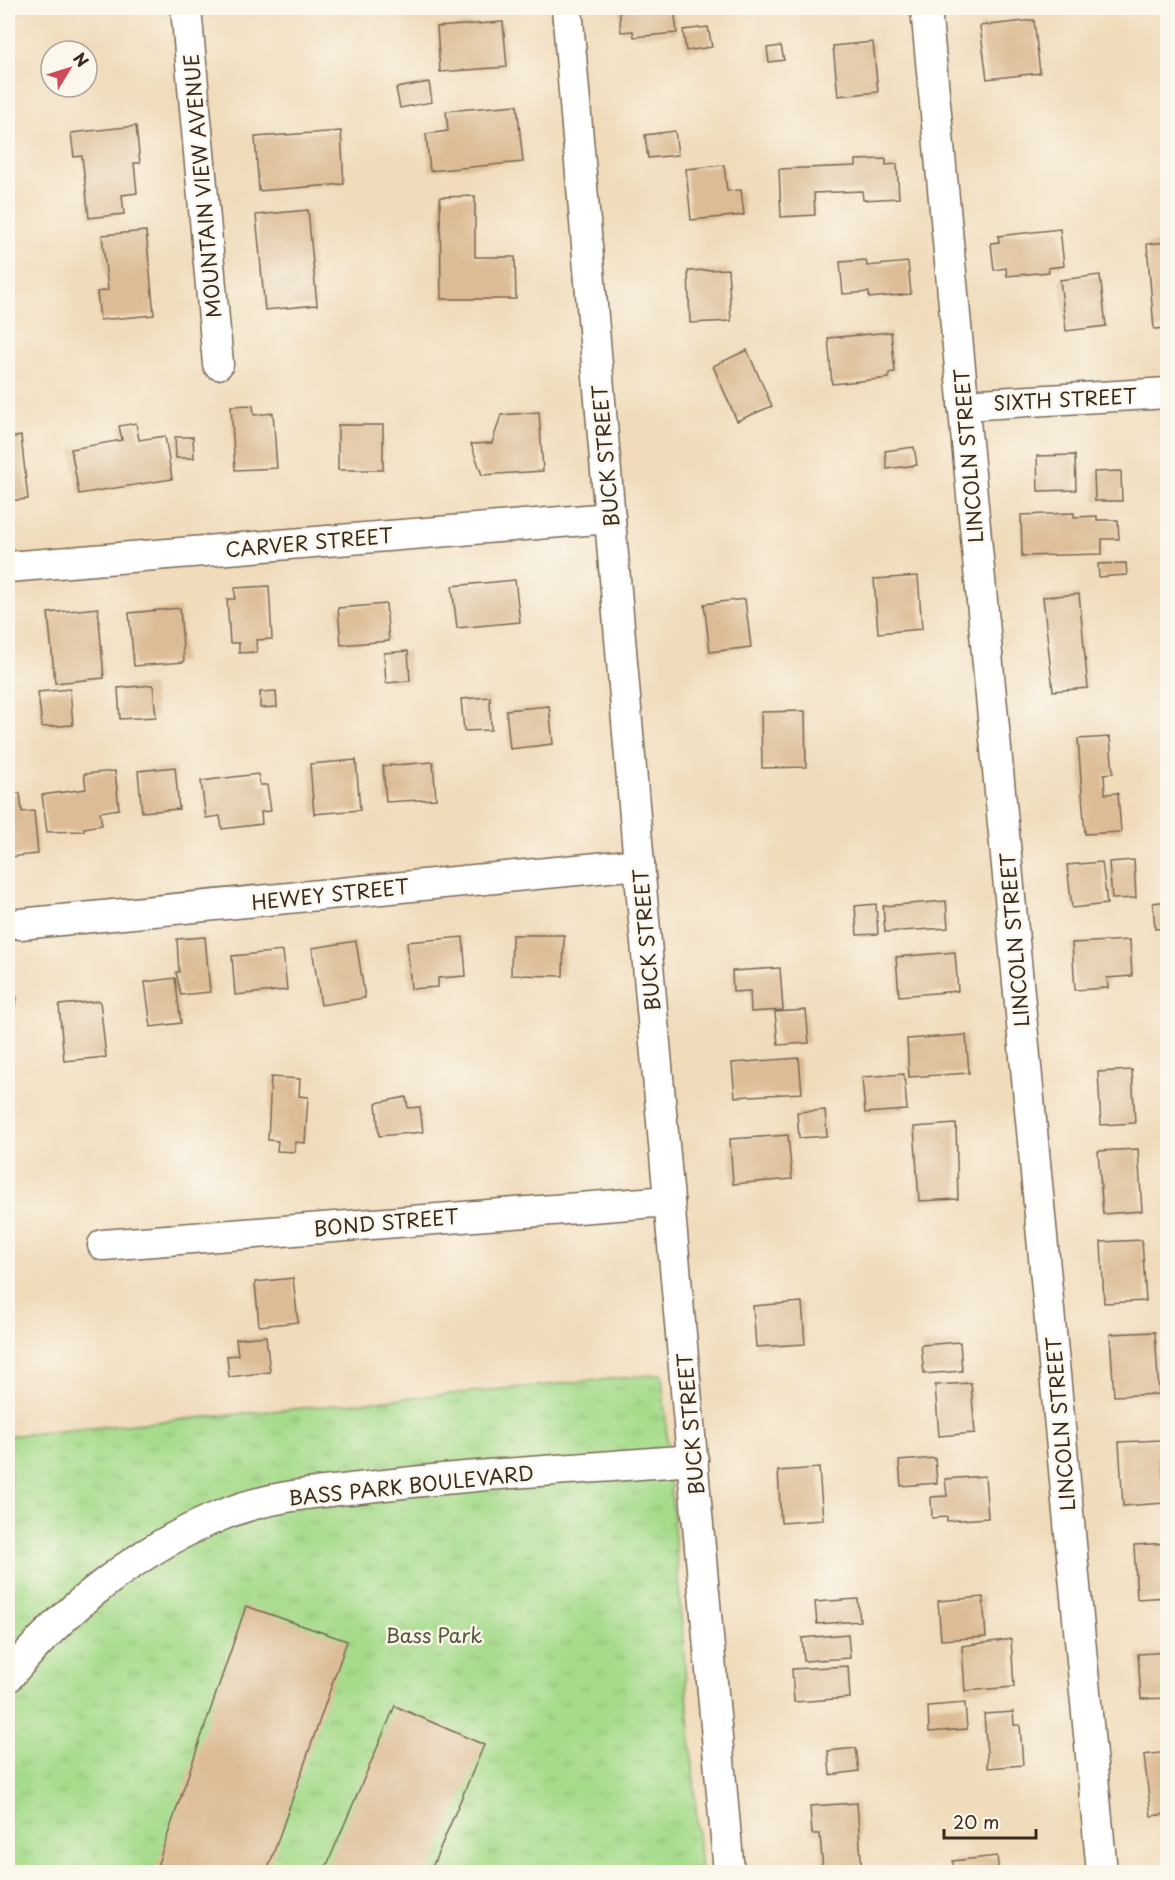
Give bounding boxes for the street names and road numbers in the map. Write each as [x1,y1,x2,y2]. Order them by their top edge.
street label: MOUNTAIN VIEW AVENUE [176,53,228,319]
street label: LINCOLN STREET [945,367,991,544]
street label: SIXTH STREET [992,380,1138,418]
street label: BUCK STREET [584,383,626,528]
street label: CARVER STREET [224,520,394,564]
street label: LINCOLN STREET [991,851,1037,1028]
street label: BUCK STREET [625,867,667,1012]
street label: HEWEY STREET [250,871,411,917]
street label: BOND STREET [312,1201,460,1243]
street label: LINCOLN STREET [1037,1335,1083,1512]
street label: BUCK STREET [669,1351,711,1496]
street label: BASS PARK BOULEVARD [287,1457,535,1513]

